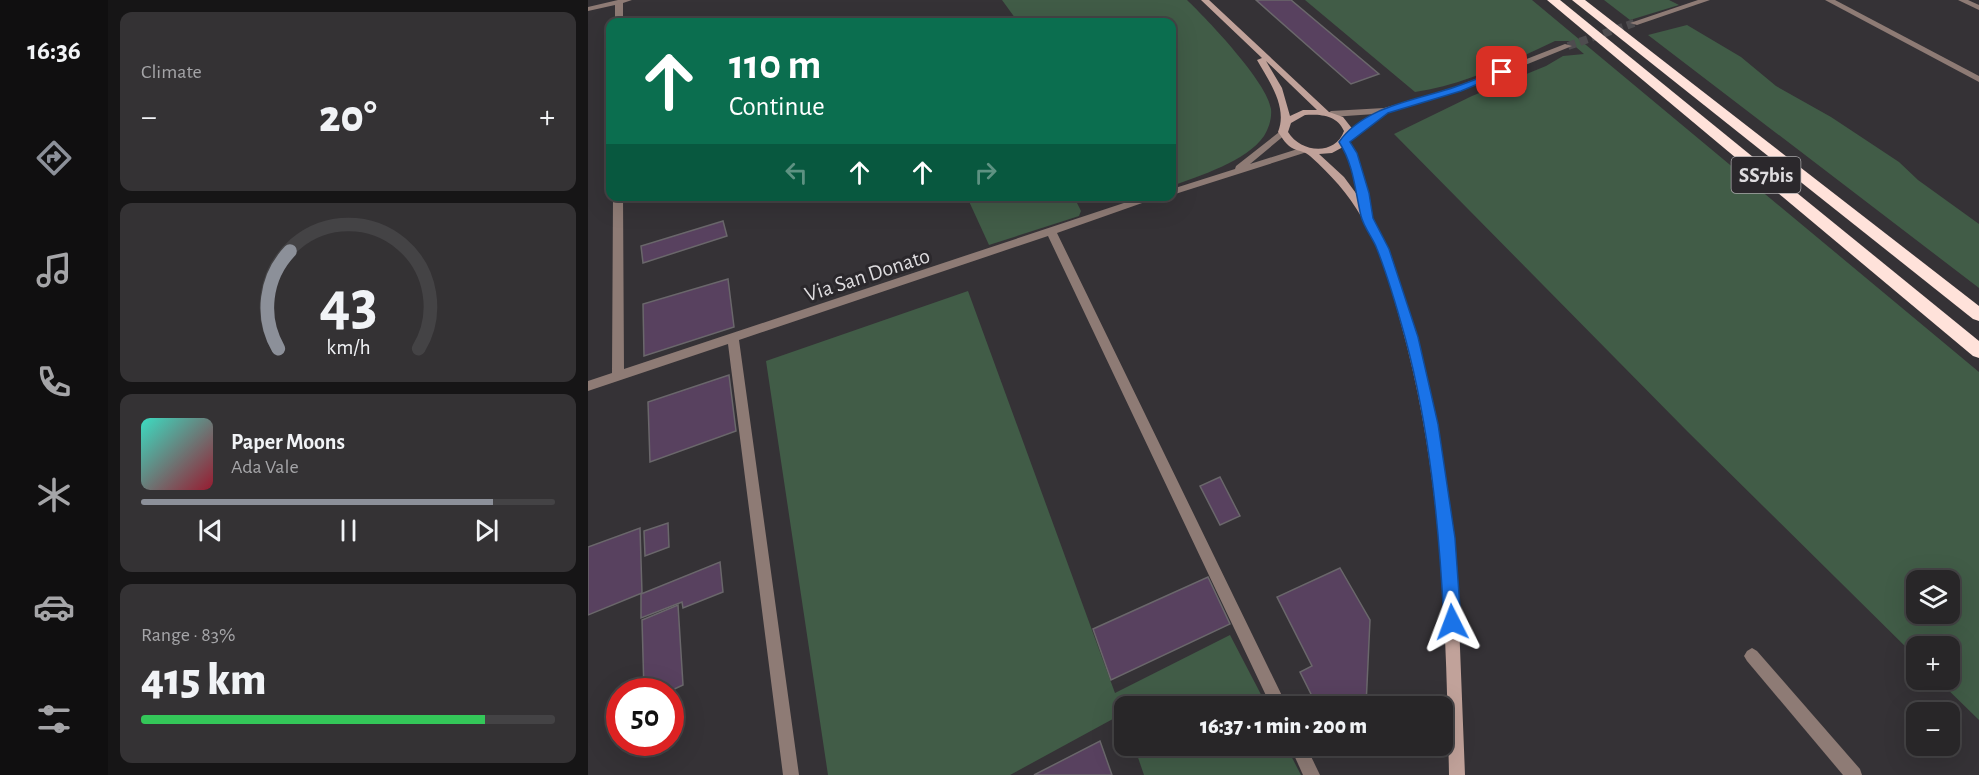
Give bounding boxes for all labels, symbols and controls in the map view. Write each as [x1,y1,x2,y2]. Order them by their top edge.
text: 16:36 [27,37,81,64]
icon: ahead [630,42,708,120]
text: 110 m [729,44,821,86]
pin [1476,46,1527,97]
icon: arrive [1485,55,1518,88]
text: Climate [141,62,202,82]
text: Continue [729,93,825,120]
text: 20° [319,95,377,140]
text: − [141,101,157,134]
text: + [539,101,555,134]
icon: directions [33,137,75,179]
icon: left [780,156,813,189]
icon: ahead [843,156,876,189]
icon: ahead [906,156,939,189]
icon: right [969,156,1002,189]
road number: SS7bis [1732,157,1800,193]
street label: Via San Donato [802,244,933,306]
icon: music [33,249,75,291]
text: 43 [319,273,377,335]
text: km/h [326,338,370,359]
icon: phone [33,361,75,403]
text: Paper Moons [231,431,345,453]
text: Ada Vale [231,457,299,477]
icon: climate [33,474,75,516]
icon: previous [194,514,227,547]
icon: pause [332,514,365,547]
icon: next [470,514,503,547]
map controls [1906,570,1960,756]
button: layers [1906,570,1960,624]
icon: car [33,586,75,628]
position arrow [1420,590,1484,654]
text: Range · 83% [141,625,235,645]
button: + [1906,636,1960,690]
text: 415 km [141,658,266,703]
speed limit sign: 50 [606,678,684,756]
icon: filters [33,698,75,740]
button: − [1906,702,1960,756]
text: 16:37 · 1 min · 200 m [1200,715,1367,737]

